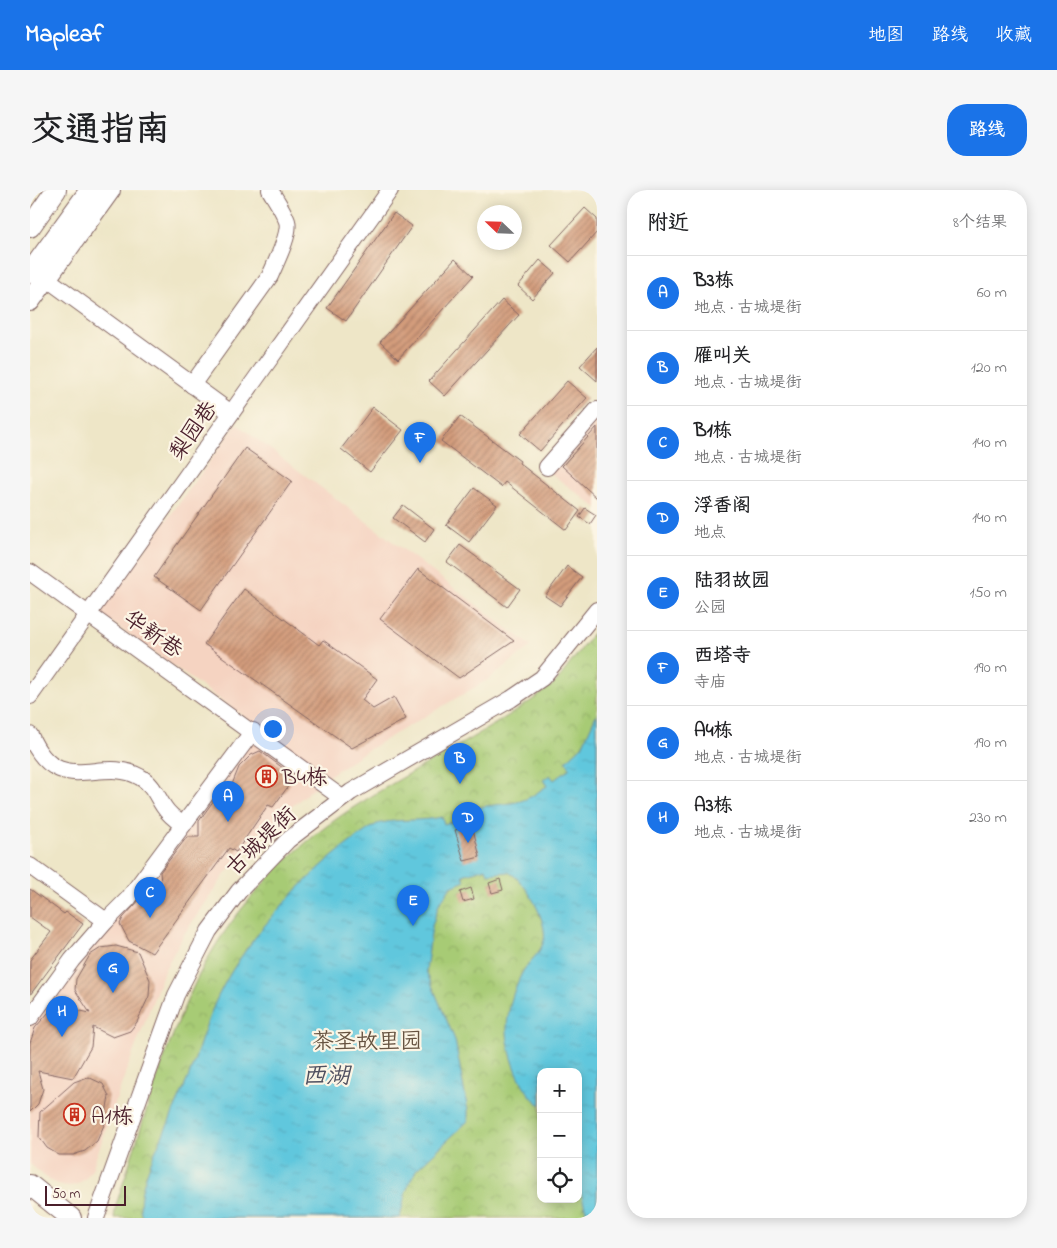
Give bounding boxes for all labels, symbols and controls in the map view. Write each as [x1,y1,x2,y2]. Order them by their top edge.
text: Mapleaf [25,18,104,53]
text: 地图 [868,23,904,49]
text: 路线 [932,23,968,49]
text: 收藏 [996,23,1032,49]
button: 路线 [947,104,1027,156]
text: 交通指南 [30,106,170,157]
north arrow [477,205,522,250]
text: 附近 [647,209,689,239]
text: 8个结果 [953,211,1007,235]
text: B3栋 [694,268,734,295]
text: A [658,281,668,305]
text: 60 m [977,281,1007,305]
text: 地点 · 古城堤街 [694,296,801,320]
text: 雁叫关 [694,343,751,370]
text: B [658,356,668,380]
text: 120 m [971,356,1007,380]
text: 地点 · 古城堤街 [694,371,801,395]
street label: 梨园巷 [162,396,226,468]
text: B1栋 [694,418,732,445]
pin: F [404,422,436,463]
text: C [659,431,667,455]
text: 140 m [972,431,1007,455]
text: 地点 · 古城堤街 [694,446,801,470]
text: 浮香阁 [694,493,751,520]
text: D [657,506,669,530]
text: 140 m [972,506,1007,530]
text: 地点 [694,521,726,545]
text: 陆羽故园 [694,568,770,595]
text: E [658,581,668,605]
text: 150 m [969,581,1007,605]
text: 公园 [694,596,726,620]
street label: 华新巷 [116,603,188,667]
text: 西塔寺 [694,643,751,670]
text: F [658,656,668,680]
text: 190 m [974,656,1007,680]
text: 寺庙 [694,671,726,695]
your location [260,716,286,742]
text: A4栋 [694,718,733,745]
text: G [658,731,668,755]
text: 190 m [974,731,1007,755]
pin: B [444,743,476,784]
text: 地点 · 古城堤街 [694,746,801,770]
place label: B4栋 [281,763,328,795]
building icon: B4栋 [254,764,278,788]
pin: A [212,781,244,822]
text: A3栋 [694,793,733,820]
street label: 古城堤街 [219,800,305,884]
pin: D [452,802,484,843]
text: H [658,806,668,830]
text: 230 m [969,806,1007,830]
text: 地点 · 古城堤街 [694,821,801,845]
pin: C [134,877,166,918]
pin: E [397,885,429,926]
pin: G [97,952,129,993]
pin: H [46,996,78,1037]
park label: 茶圣故里园 [312,1027,422,1059]
water label: 西湖 [302,1060,353,1095]
map controls [537,1068,582,1203]
button: + [537,1068,582,1113]
place label: A1栋 [91,1102,134,1134]
building icon: A1栋 [63,1103,87,1127]
button: − [537,1113,582,1158]
button: locate [537,1158,582,1203]
scale bar [45,1183,126,1206]
text: 50 m [52,1184,80,1205]

